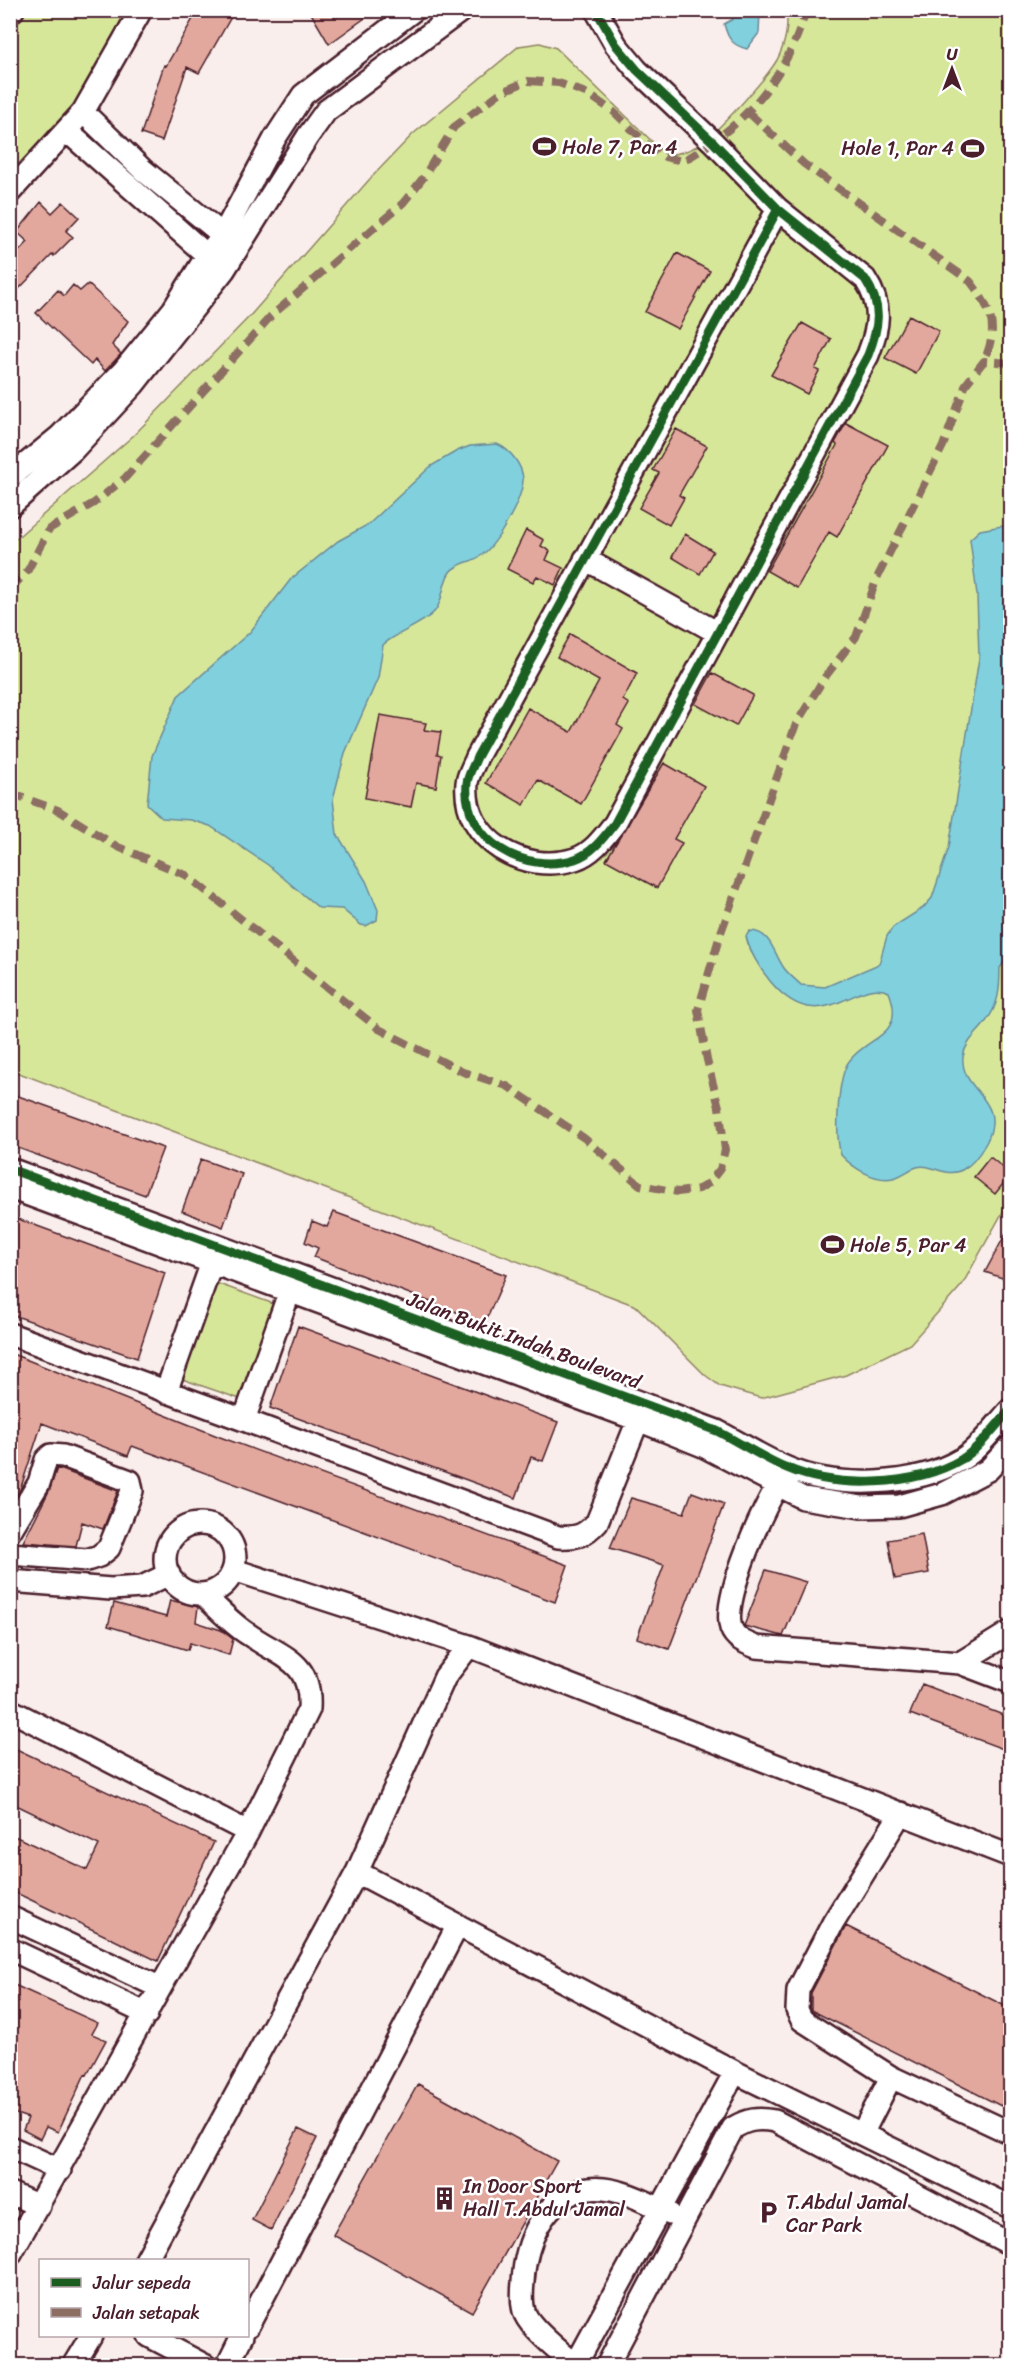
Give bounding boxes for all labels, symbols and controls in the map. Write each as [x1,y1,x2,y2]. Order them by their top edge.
north arrow [922,39,982,99]
text: U [947,40,959,69]
place label: Hole 7, Par 4 [562,130,678,165]
place label: Hole 1, Par 4 [841,131,954,166]
sports icon: Hole 7, Par 4 [531,134,557,160]
sports icon: Hole 1, Par 4 [959,135,985,161]
place label: Hole 5, Par 4 [850,1228,966,1263]
sports icon: Hole 5, Par 4 [819,1232,845,1258]
street label: Jalan Bukit Indah Boulevard [401,1281,647,1400]
place label: In Door Sport Hall T.Abdul Jamal [462,2169,626,2227]
building icon: In Door Sport Hall T.Abdul Jamal [432,2185,458,2211]
place label: T.Abdul Jamal Car Park [786,2185,909,2243]
parking icon: T.Abdul Jamal Car Park [755,2200,781,2226]
legend [39,2259,249,2337]
text: Jalur sepeda [92,2267,192,2299]
text: Jalan setapak [92,2297,200,2329]

